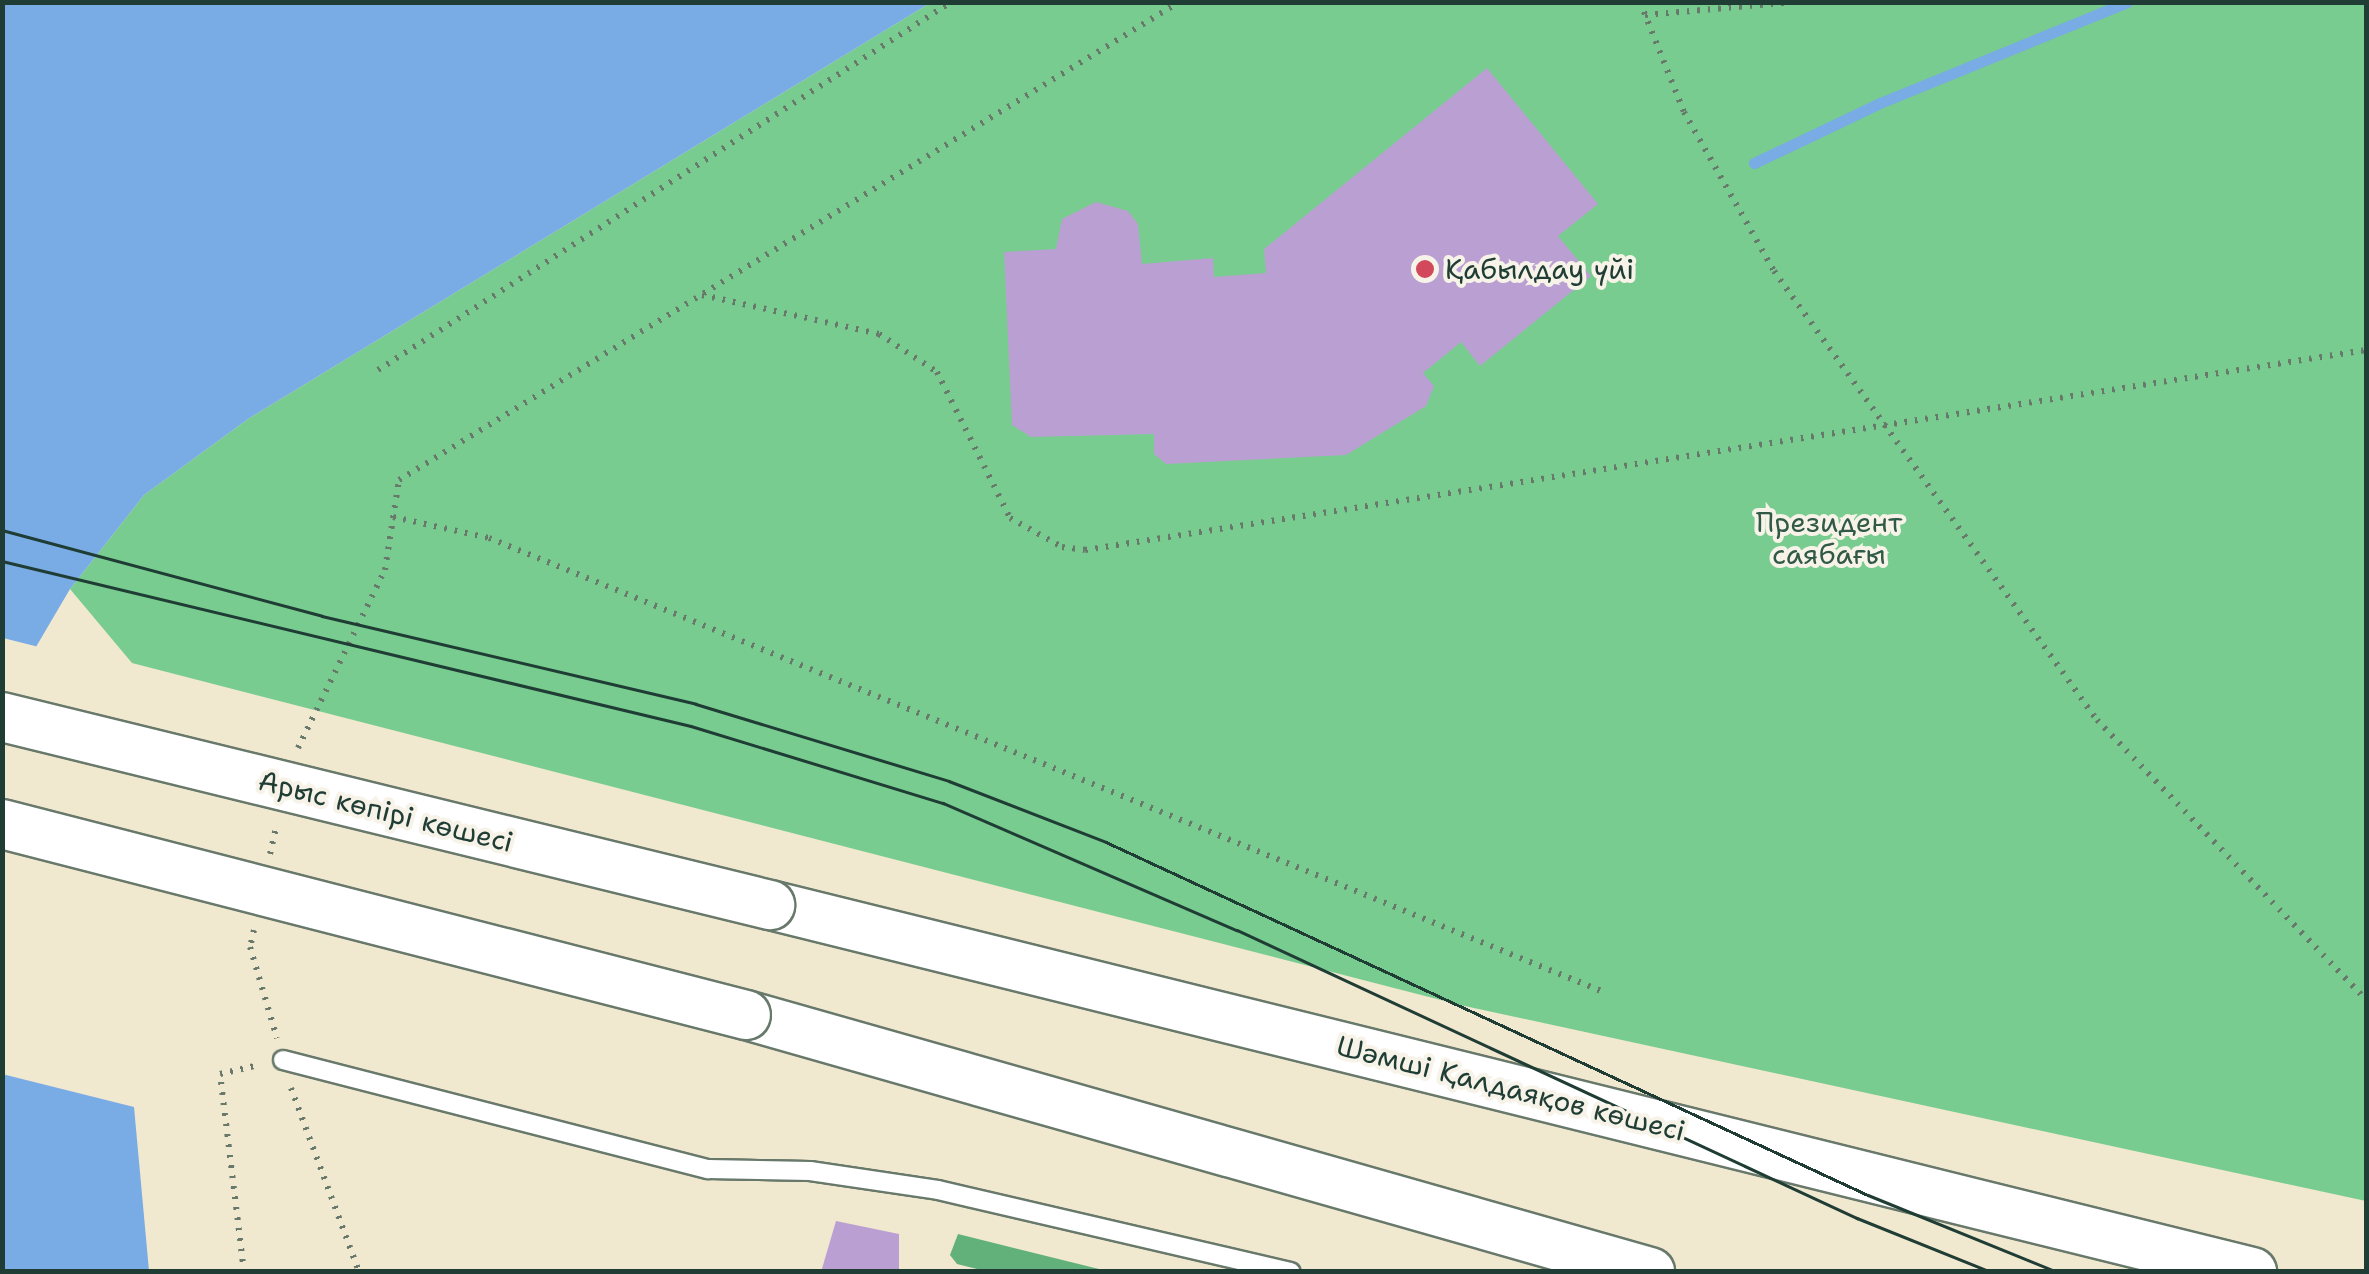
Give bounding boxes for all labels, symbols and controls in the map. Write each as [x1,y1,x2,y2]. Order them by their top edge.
place label: Қабылдау үйі [1445,252,1634,286]
marker: Қабылдау үйі [1414,258,1436,280]
park label: Президент саябағы [1756,505,1902,571]
street label: Арыс көпірі көшесі [255,763,517,859]
street label: Шәмші Қалдаяқов көшесі [1333,1028,1689,1148]

